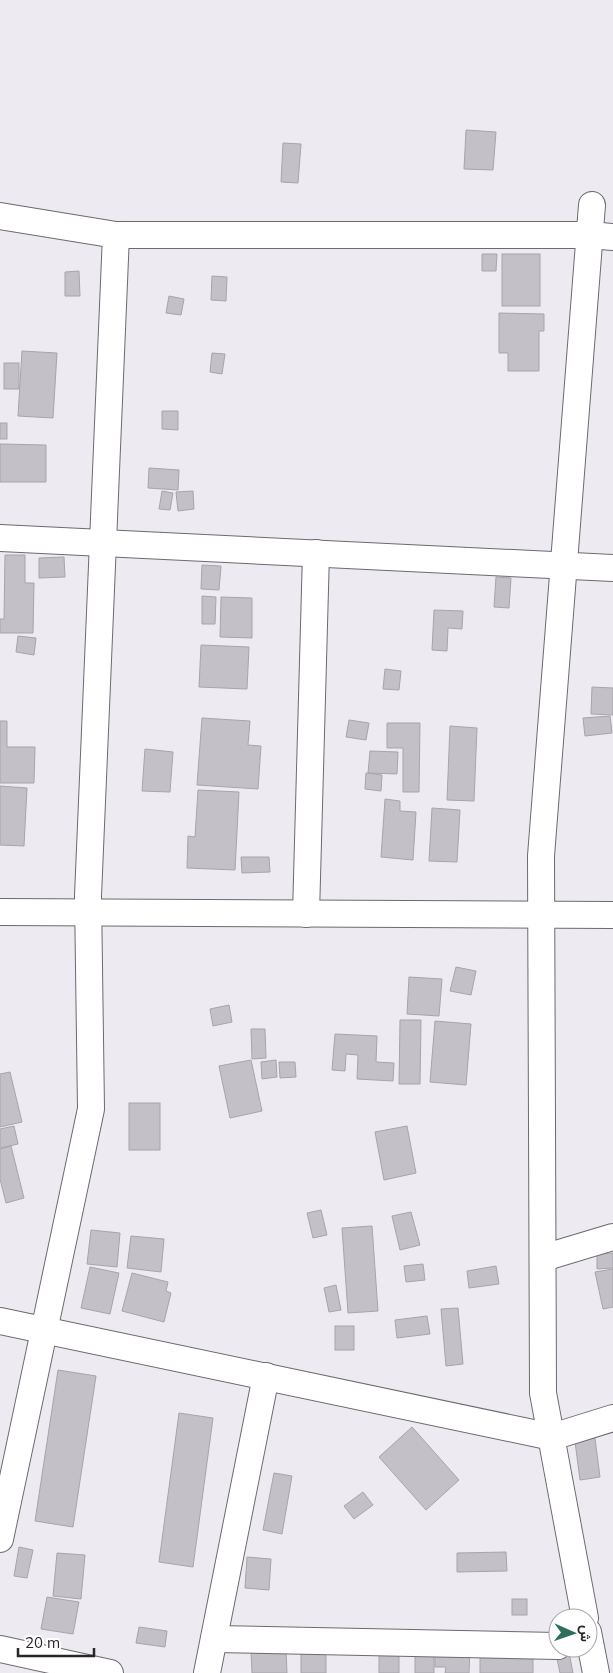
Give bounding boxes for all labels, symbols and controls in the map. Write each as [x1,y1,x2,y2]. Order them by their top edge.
north arrow [548,1608,598,1658]
text: ش [577,1625,595,1642]
scale bar [18,1626,94,1658]
text: 20 m [25,1633,60,1652]

